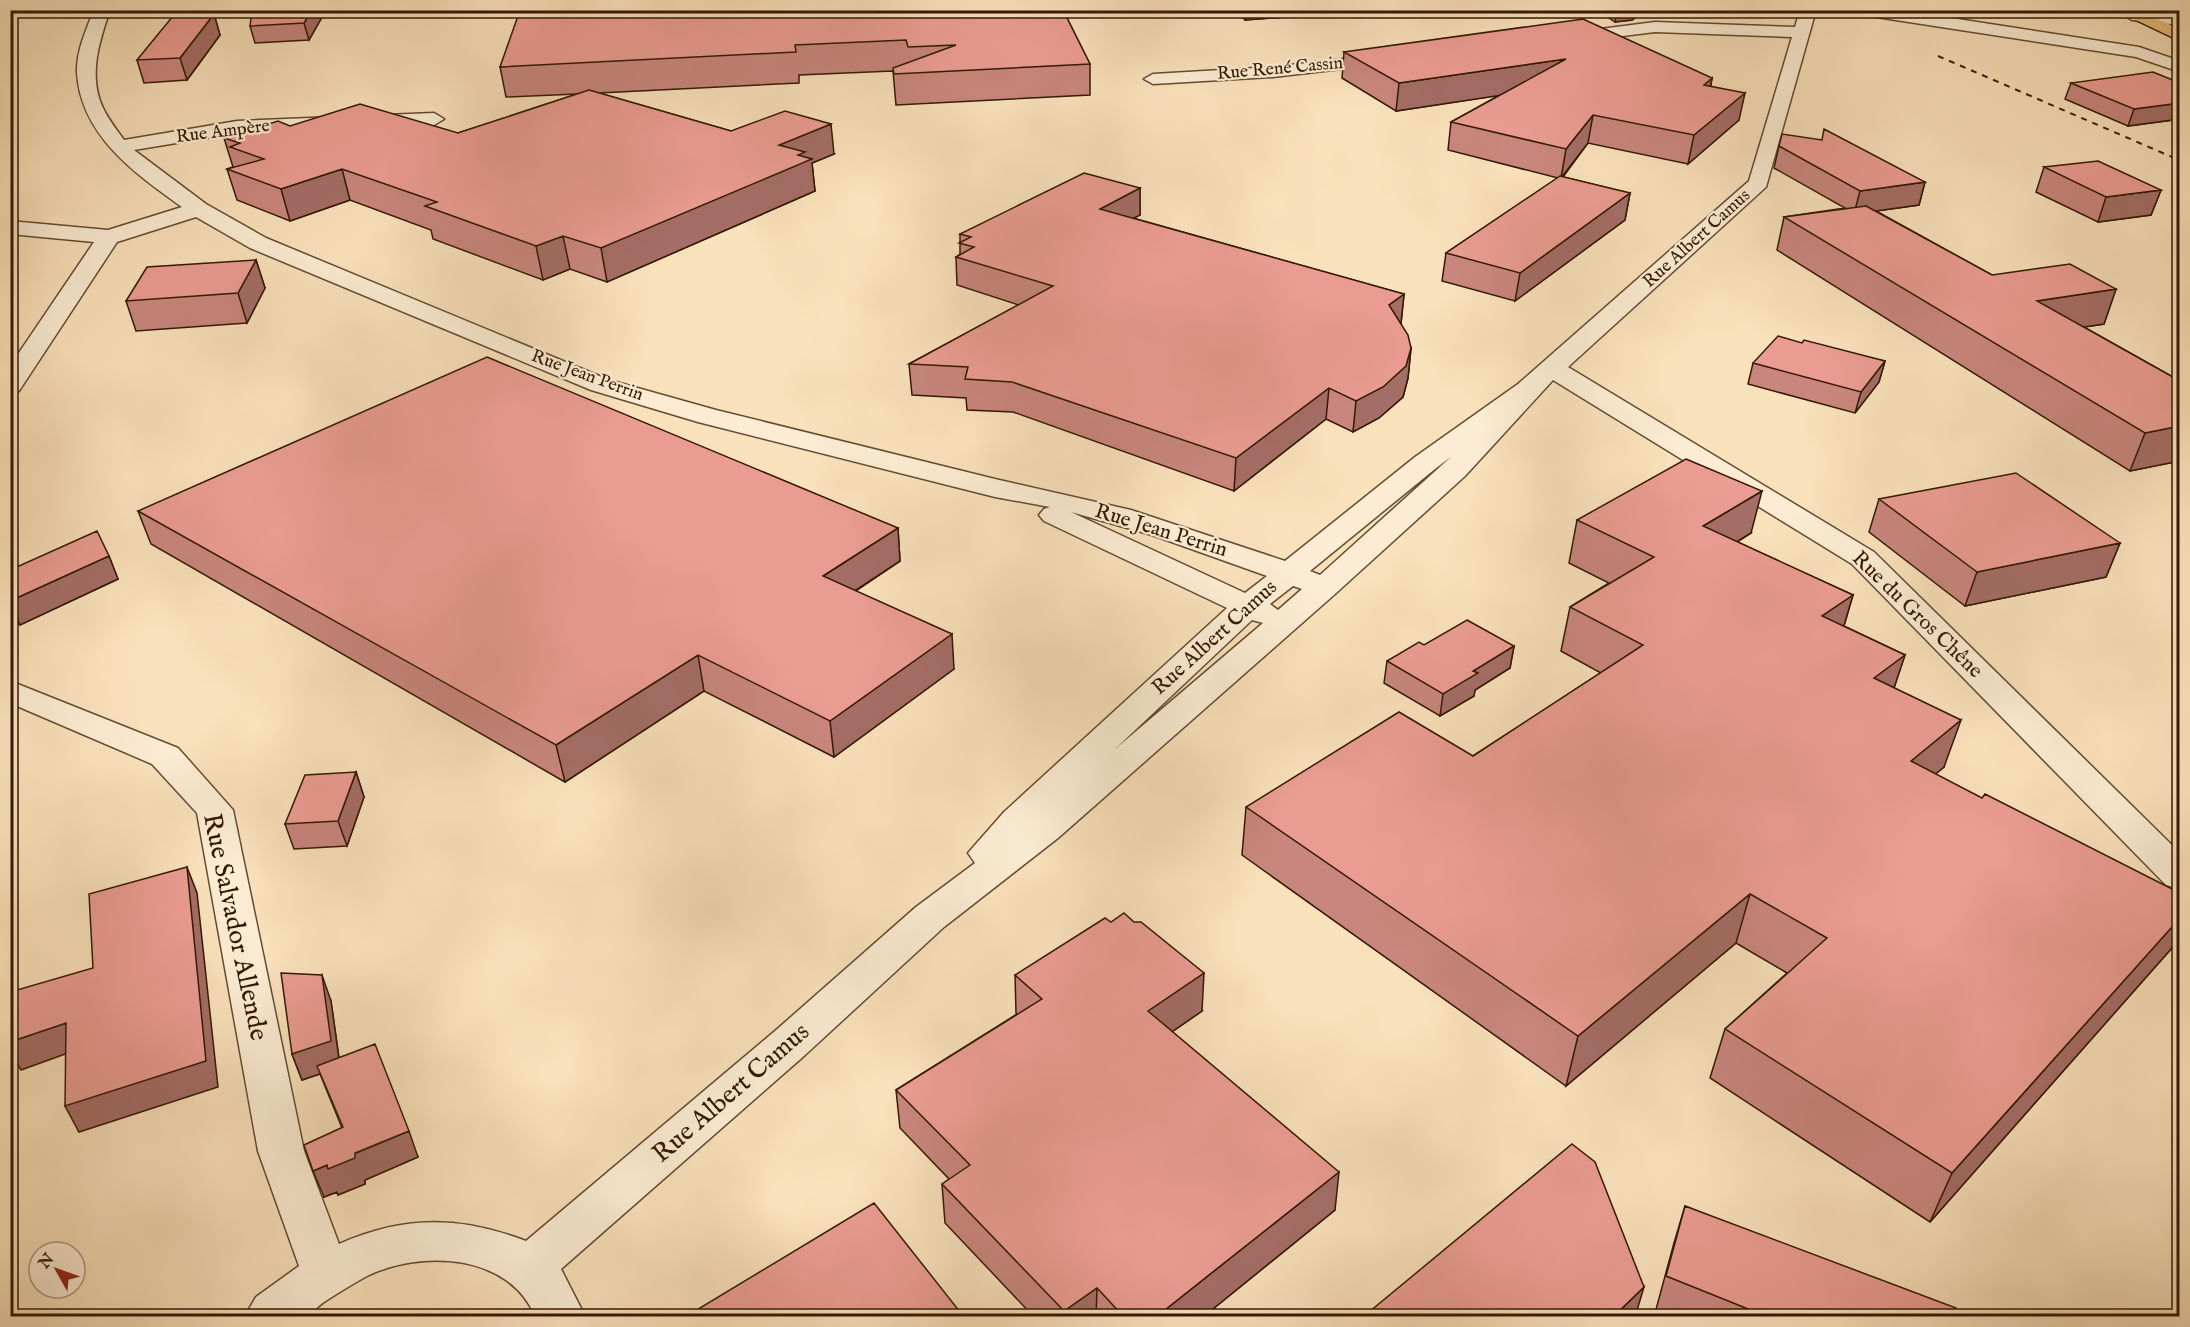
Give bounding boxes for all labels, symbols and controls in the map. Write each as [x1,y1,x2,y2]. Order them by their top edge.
street label: Rue René Cassin [1216,52,1344,86]
street label: Rue Ampère [175,115,271,149]
street label: Rue Albert Camus [1638,185,1756,293]
street label: Rue Jean Perrin [528,345,647,407]
street label: Rue Jean Perrin [1091,498,1231,564]
street label: Rue du Gros Chêne [1846,546,1988,685]
street label: Rue Albert Camus [1147,575,1283,701]
street label: Rue Salvador Allende [195,811,275,1044]
street label: Rue Albert Camus [646,1016,816,1170]
north arrow [27,1240,87,1300]
text: N [34,1250,59,1274]

